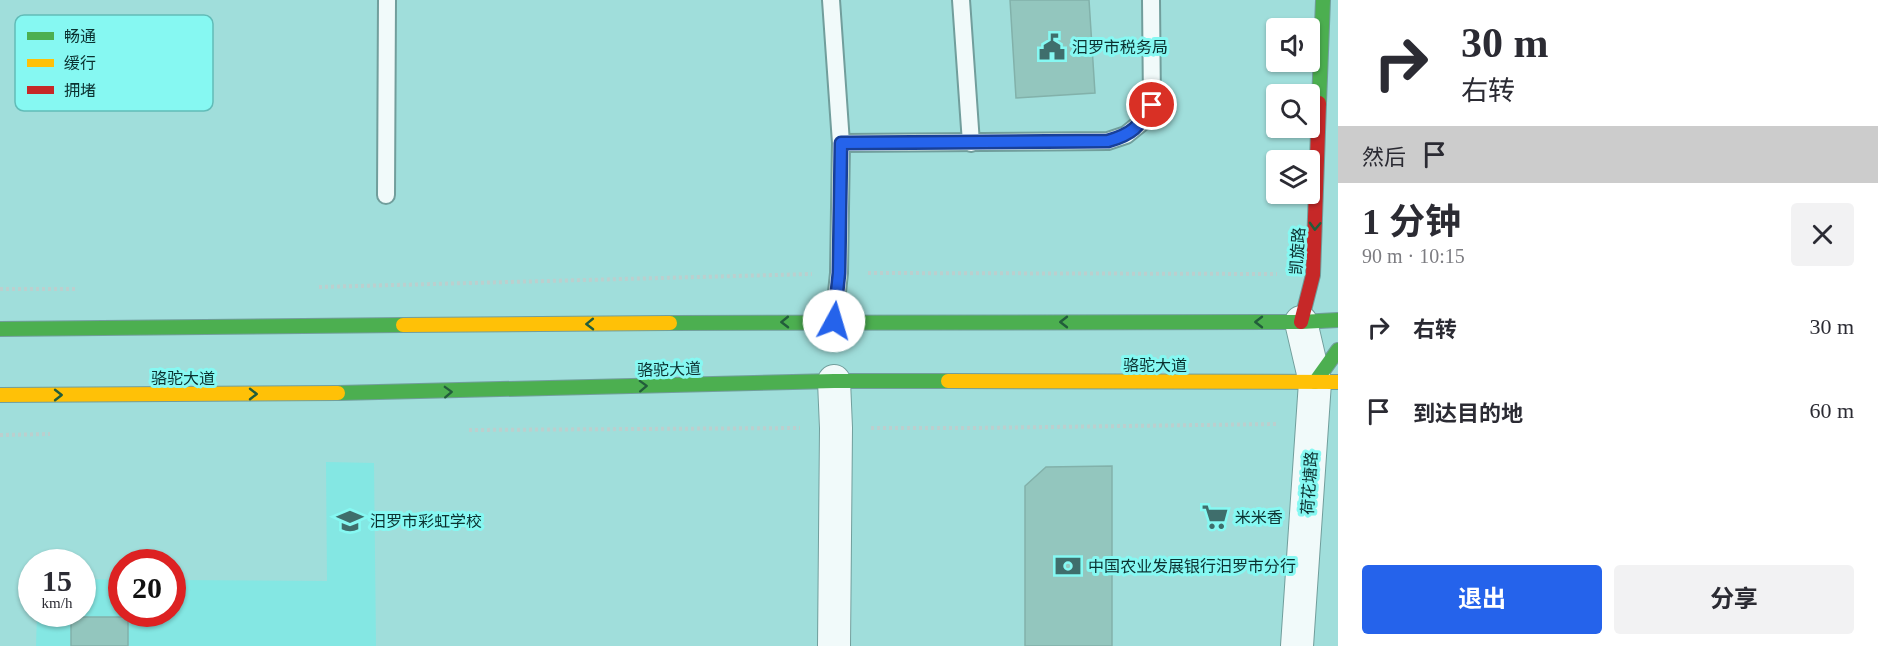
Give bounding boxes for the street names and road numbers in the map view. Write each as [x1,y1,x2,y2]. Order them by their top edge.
street label: 凯旋路 [1287,226,1308,276]
street label: 骆驼大道 [1123,357,1187,374]
street label: 骆驼大道 [637,360,701,379]
street label: 骆驼大道 [151,370,215,387]
street label: 荷花塘路 [1299,451,1320,516]

